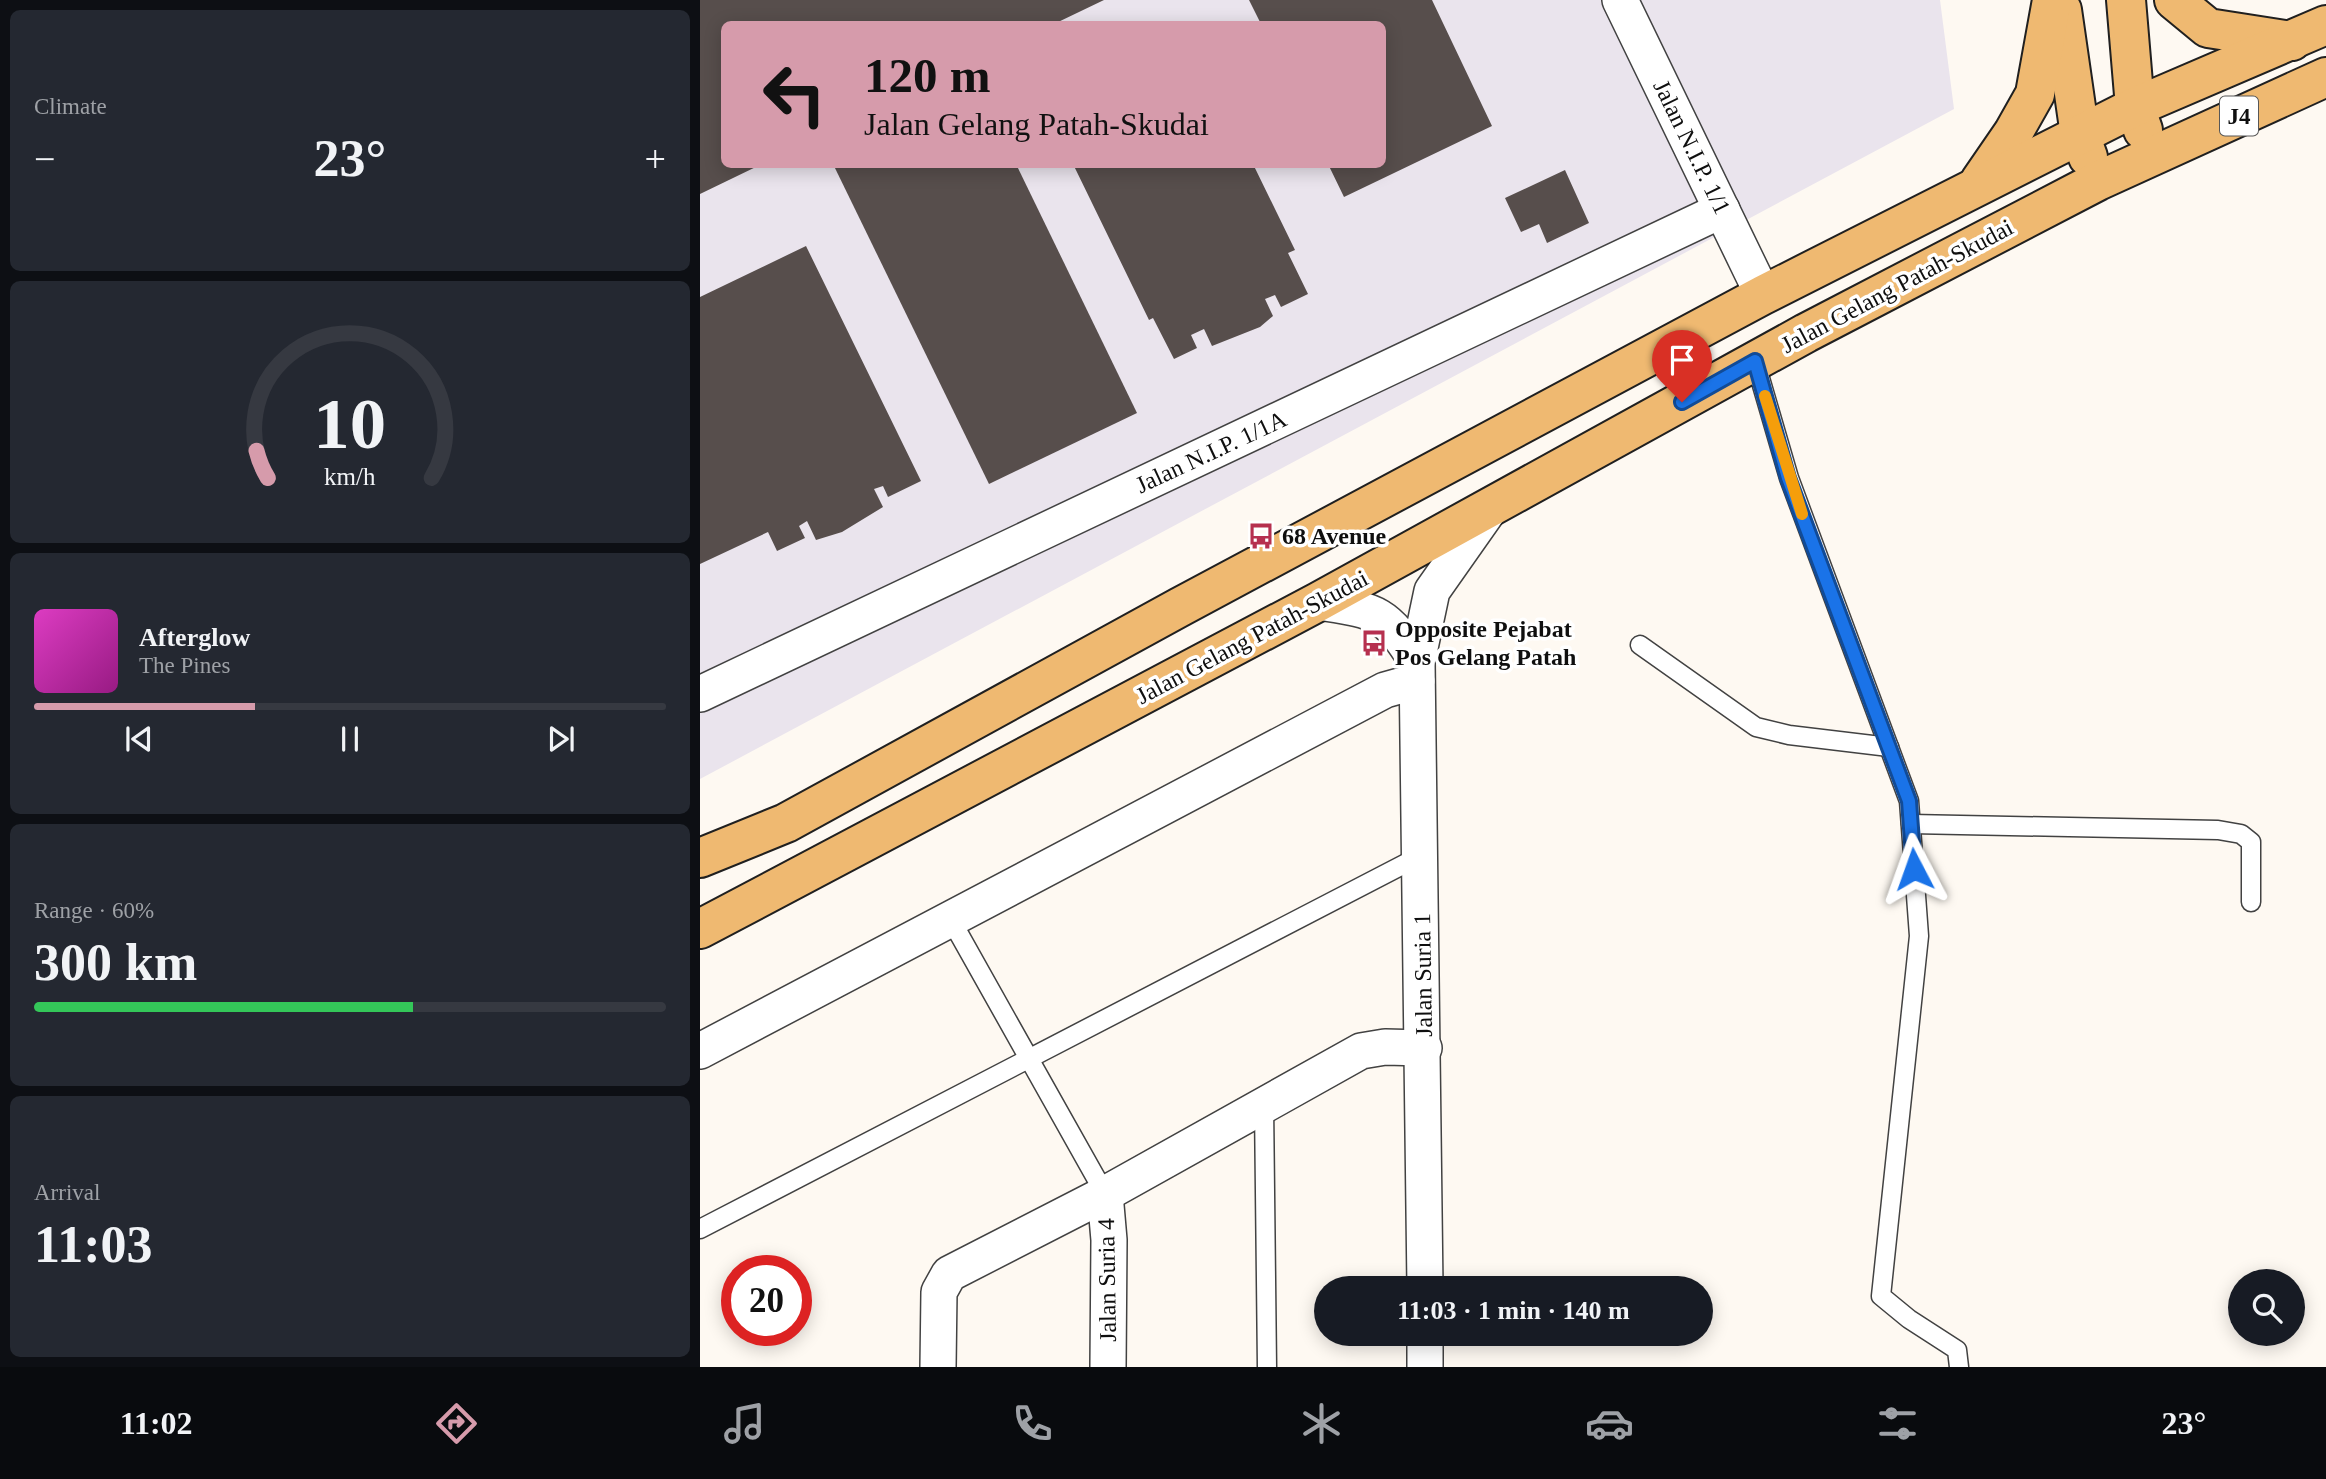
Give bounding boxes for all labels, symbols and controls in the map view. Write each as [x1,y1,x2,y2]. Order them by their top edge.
text: 120 m [864,48,991,103]
icon: left [749,49,840,140]
street label: Jalan N.I.P. 1/1 [1648,76,1736,218]
text: Climate [34,94,107,119]
road number: J4 [2220,97,2258,136]
text: Jalan Gelang Patah-Skudai [864,106,1209,142]
text: 23° [314,130,386,187]
text: − [34,138,55,180]
text: + [645,138,666,180]
street label: Jalan Gelang Patah-Skudai [1777,214,2018,358]
pin [1652,330,1712,402]
icon: arrive [1663,341,1701,379]
text: 10 [314,384,386,465]
street label: Jalan N.I.P. 1/1A [1131,405,1291,498]
text: km/h [324,463,376,490]
bus stop icon: 68 Avenue [1246,521,1276,551]
place label: 68 Avenue [1282,523,1387,549]
street label: Jalan Gelang Patah-Skudai [1132,565,1373,709]
place label: Opposite Pejabat Pos Gelang Patah [1395,616,1576,670]
text: Afterglow [139,623,250,652]
bus stop icon: Opposite Pejabat Pos Gelang Patah [1359,628,1389,658]
text: The Pines [139,653,230,678]
icon: previous [120,720,158,758]
icon: pause [331,720,369,758]
icon: next [542,720,580,758]
position arrow [1877,832,1951,906]
text: Range · 60% [34,898,154,923]
street label: Jalan Suria 1 [1409,913,1437,1037]
text: 300 km [34,934,197,991]
text: Arrival [34,1180,100,1205]
text: 11:03 [34,1216,152,1273]
street label: Jalan Suria 4 [1093,1218,1121,1342]
speed limit sign: 20 [721,1255,812,1346]
map controls [2228,1269,2305,1346]
button: search [2228,1269,2305,1346]
text: 11:03 · 1 min · 140 m [1397,1296,1630,1325]
icon: directions [432,1399,481,1448]
icon: music [720,1399,769,1448]
icon: phone [1008,1399,1057,1448]
icon: climate [1297,1399,1346,1448]
icon: car [1585,1399,1634,1448]
icon: filters [1873,1399,1922,1448]
text: 11:02 [120,1405,193,1441]
text: 23° [2162,1405,2206,1441]

